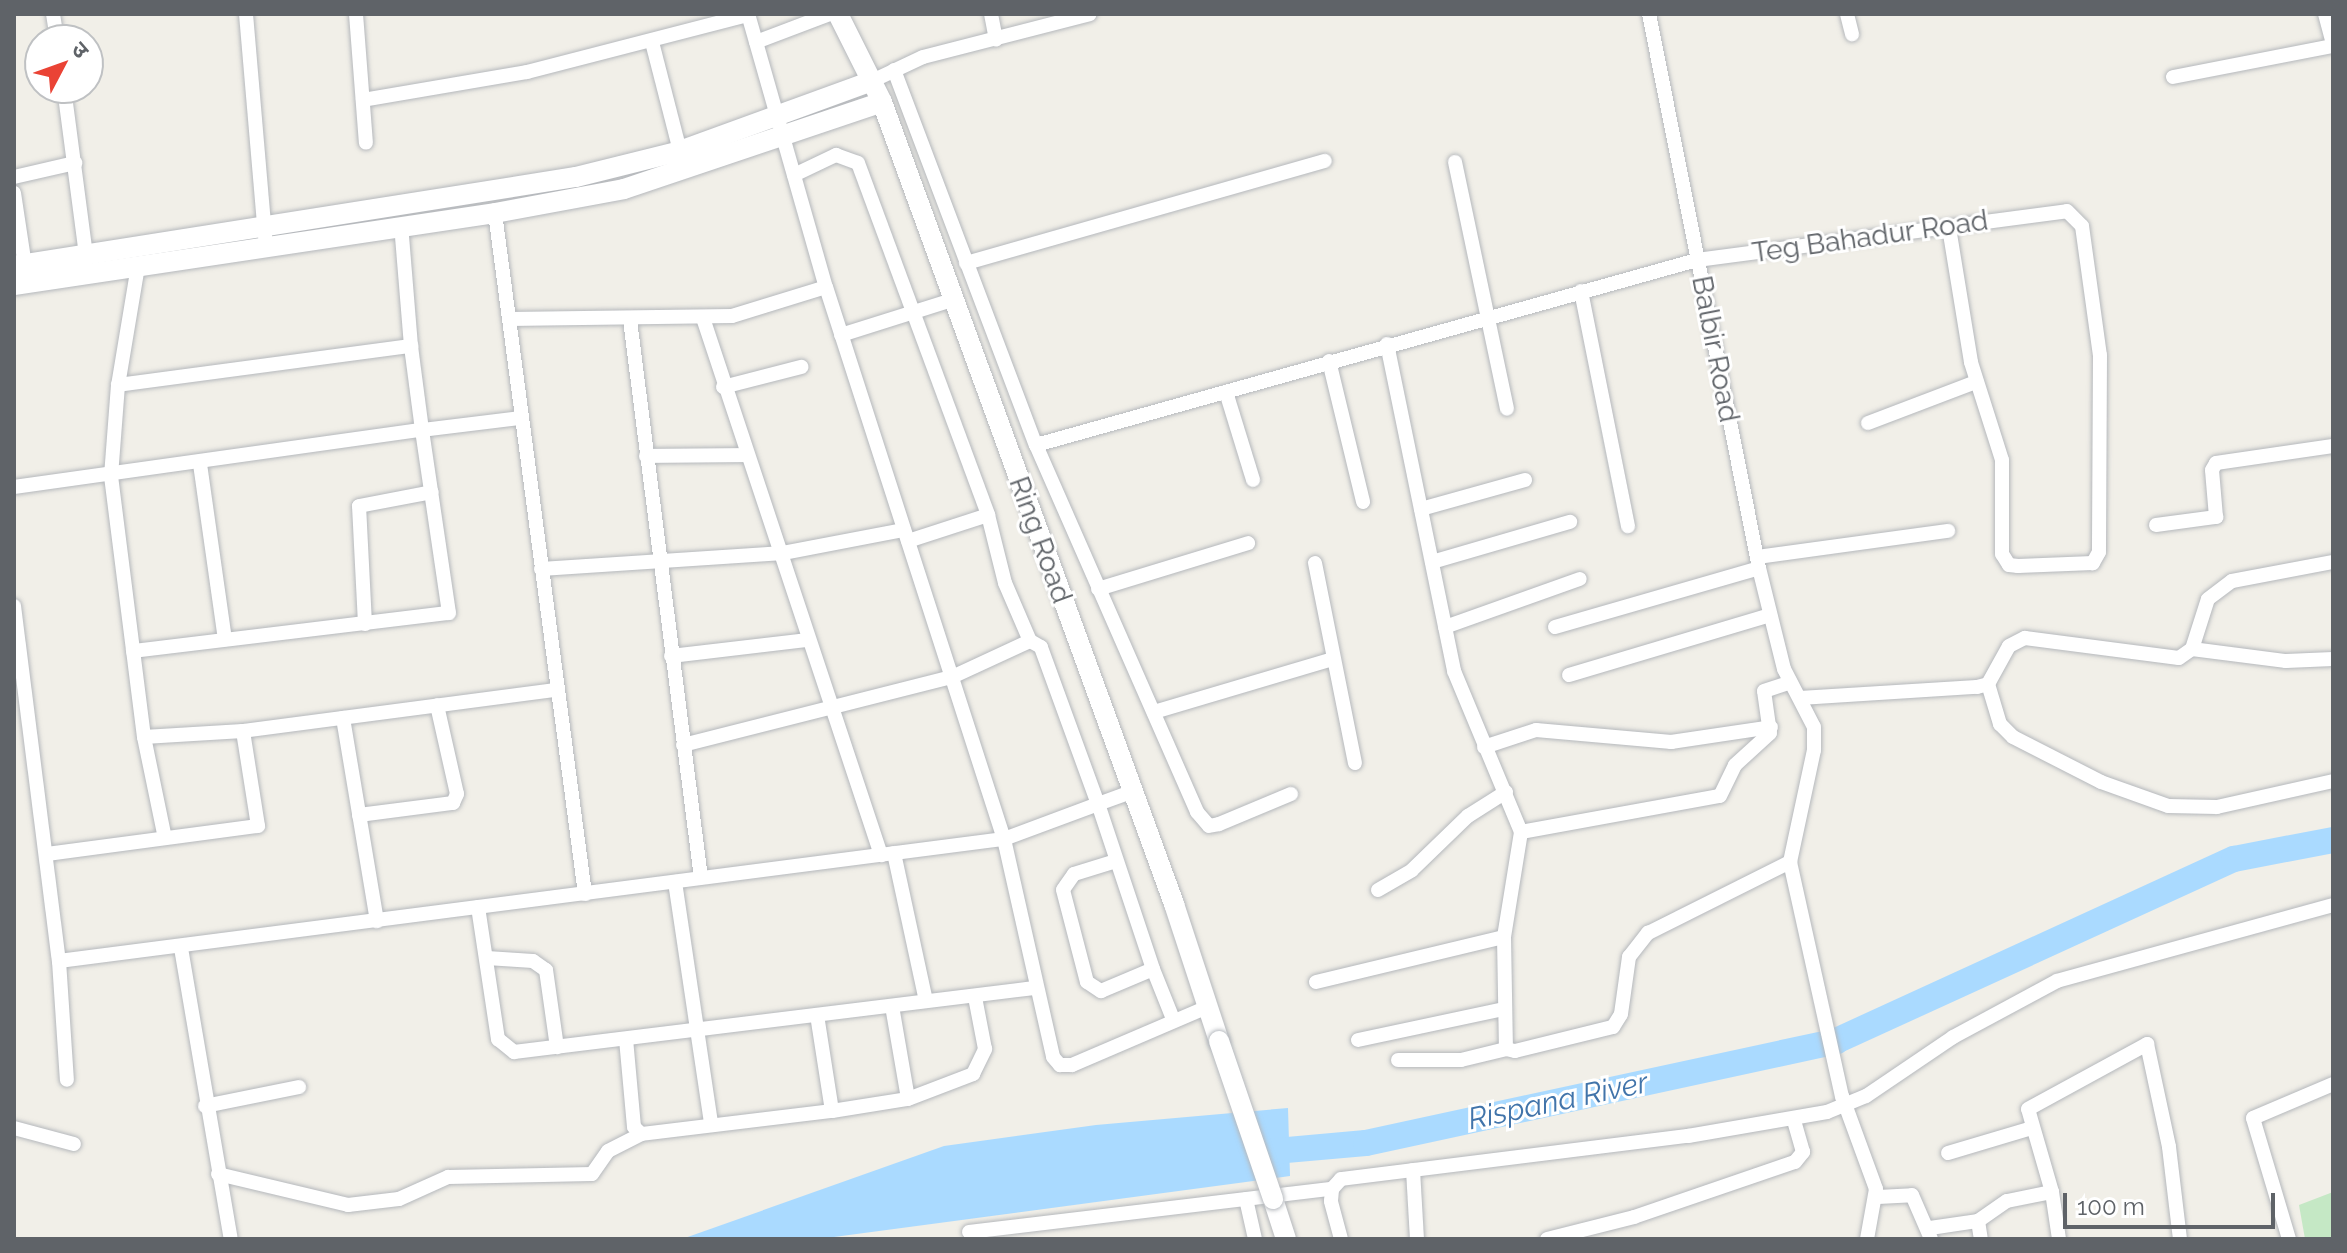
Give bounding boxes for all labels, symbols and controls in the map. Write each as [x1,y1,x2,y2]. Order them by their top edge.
north arrow [24,24,104,104]
text: उ [67,36,95,63]
street label: Teg Bahadur Road [1750,204,1990,270]
street label: Balbir Road [1684,273,1746,425]
street label: Ring Road [1002,472,1078,608]
water label: Rispana River [1465,1064,1651,1138]
scale bar [2067,1177,2279,1227]
text: 100 m [2077,1192,2145,1221]

